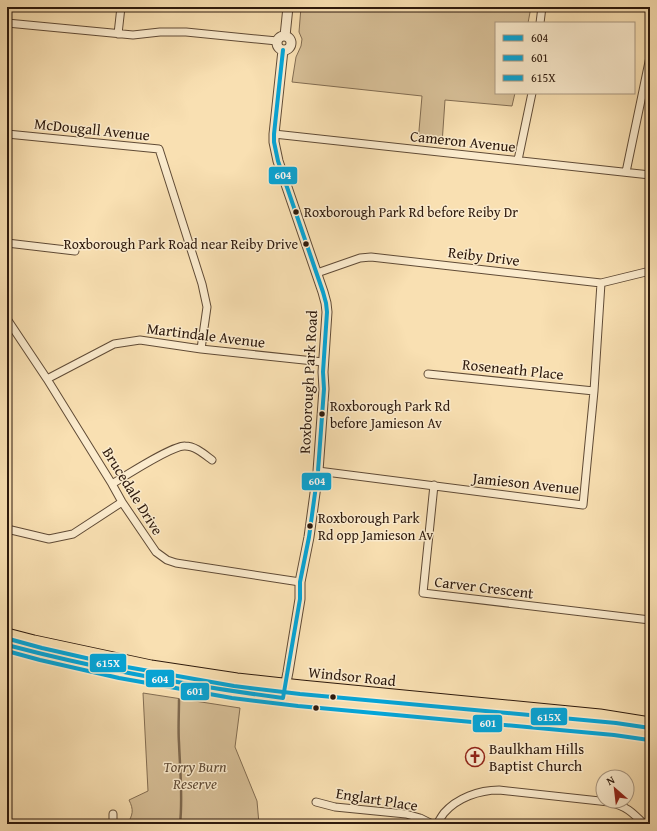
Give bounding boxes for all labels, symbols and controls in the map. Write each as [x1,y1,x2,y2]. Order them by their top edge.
legend [495,22,635,94]
text: 604 [531,29,549,46]
text: 601 [531,49,549,66]
text: 615X [531,69,556,86]
street label: McDougall Avenue [33,112,151,146]
street label: Cameron Avenue [409,125,517,157]
line badge: 604 [268,166,298,185]
text: 604 [274,167,292,183]
place label: Roxborough Park Rd before Reiby Dr [304,202,518,222]
marker: Roxborough Park Rd before Reiby Dr [291,207,301,217]
place label: Roxborough Park Road near Reiby Drive [64,234,298,254]
marker: Roxborough Park Road near Reiby Drive [301,239,311,249]
street label: Reiby Drive [447,241,521,271]
street label: Roxborough Park Road [294,310,322,454]
street label: Martindale Avenue [146,317,266,353]
street label: Roseneath Place [461,353,565,385]
place label: Roxborough Park Rd before Jamieson Av [330,396,451,433]
marker: Roxborough Park Rd before Jamieson Av [317,409,327,419]
street label: Brucedale Drive [98,443,168,539]
street label: Jamieson Avenue [470,467,580,499]
line badge: 604 [301,472,332,491]
text: 604 [308,473,326,489]
place label: Roxborough Park Rd opp Jamieson Av [318,508,433,545]
marker: Roxborough Park Rd opp Jamieson Av [305,521,315,531]
street label: Carver Crescent [433,571,535,604]
line badge: 615X [89,653,127,673]
text: 615X [96,655,120,671]
street label: Windsor Road [307,661,397,691]
line badge: 604 [145,669,175,688]
text: 604 [151,671,169,687]
line badge: 601 [180,682,210,701]
text: 601 [186,683,204,699]
unlabelled marker [328,692,338,702]
unlabelled marker [311,703,321,713]
line badge: 615X [530,707,568,726]
text: 615X [537,709,561,725]
line badge: 601 [472,714,503,733]
text: 601 [479,715,497,731]
place label: Baulkham Hills Baptist Church [489,738,584,776]
church icon: Baulkham Hills Baptist Church [464,746,486,768]
park label: Torry Burn Reserve [163,756,227,794]
north arrow [595,769,635,809]
text: N [603,771,618,789]
street label: Englart Place [335,782,419,816]

